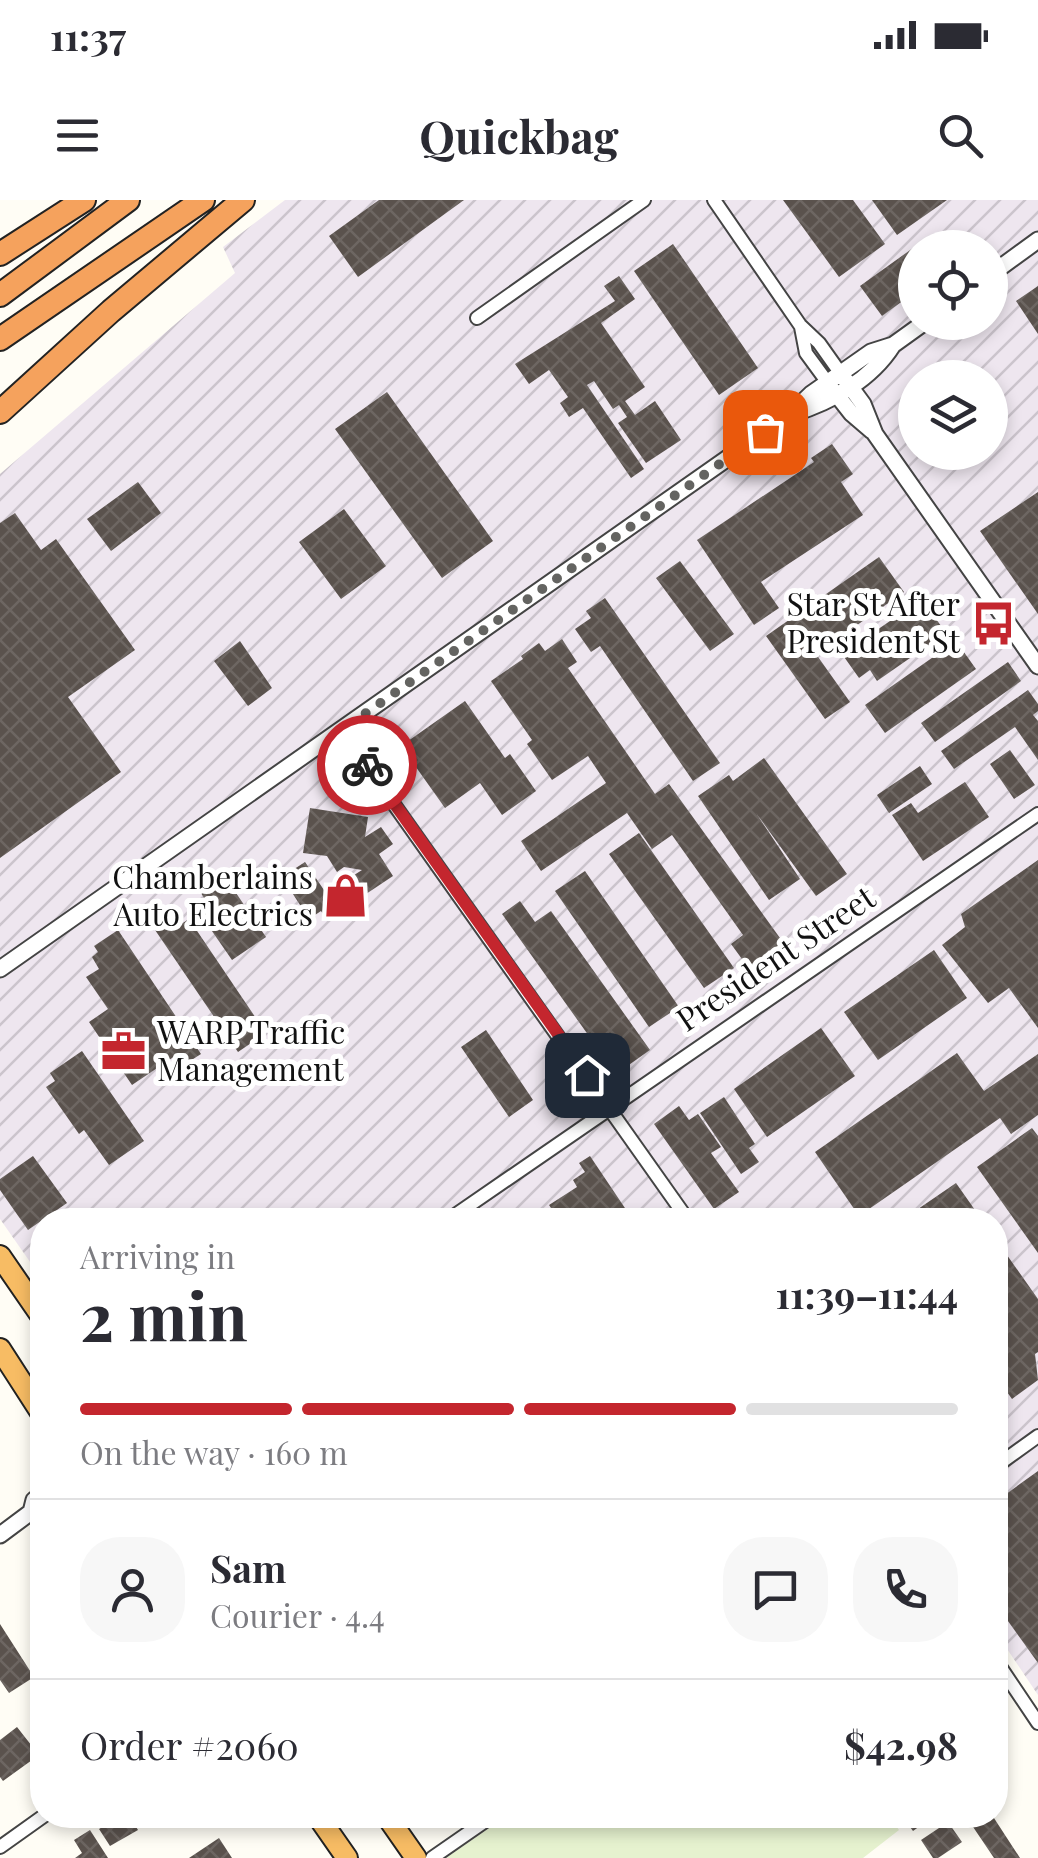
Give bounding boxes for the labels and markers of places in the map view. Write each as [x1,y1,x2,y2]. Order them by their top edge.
pin [723,390,808,475]
place label: Star St After President St [786,581,961,661]
bus stop icon: Star St After President St [969,599,1017,647]
place label: Chamberlains Auto Electrics [112,854,313,934]
shop icon: Chamberlains Auto Electrics [322,872,370,920]
place label: WARP Traffic Management [156,1009,345,1089]
office icon: WARP Traffic Management [100,1027,148,1075]
pin [545,1033,630,1118]

